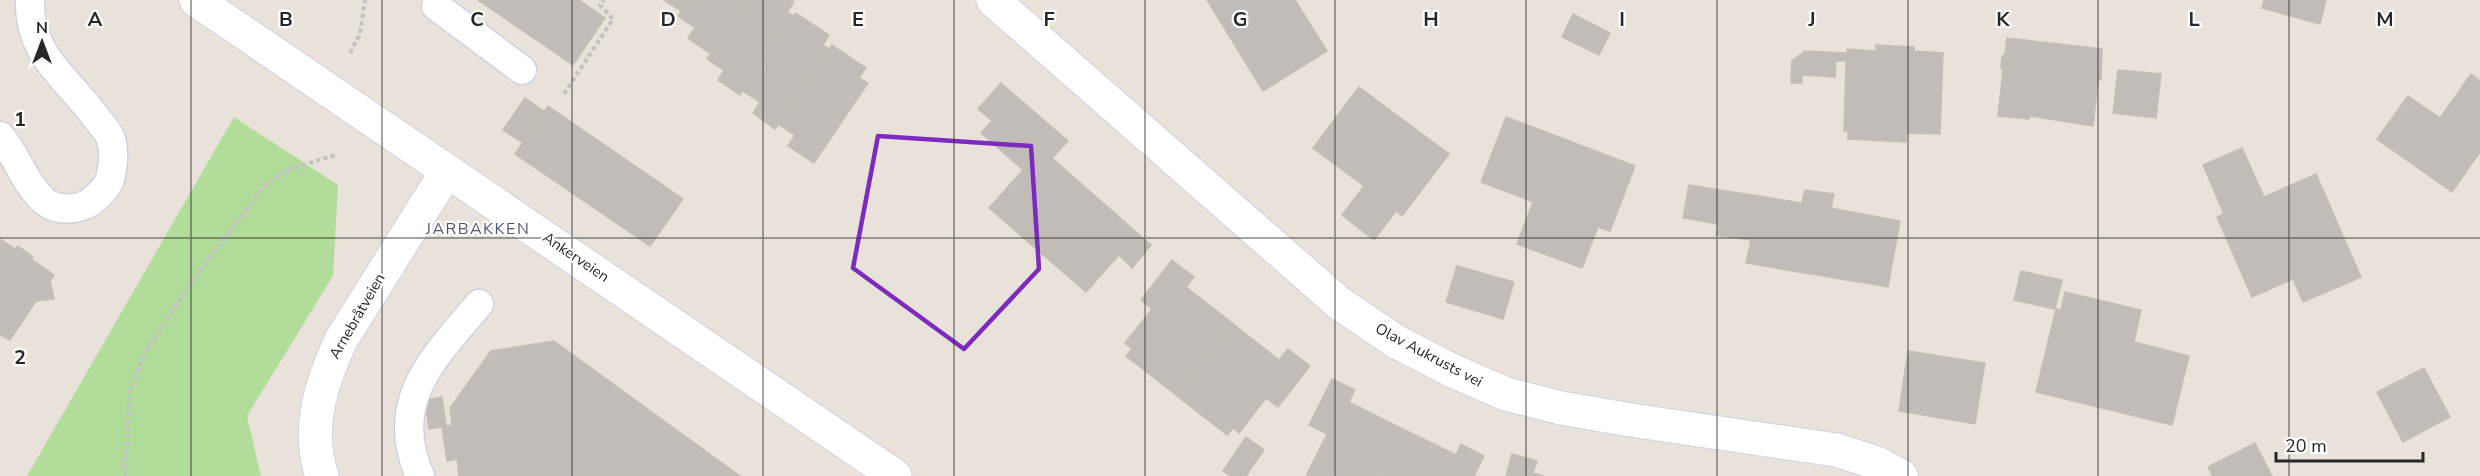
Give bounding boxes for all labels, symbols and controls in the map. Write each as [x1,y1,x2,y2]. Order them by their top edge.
text: A [88,6,103,33]
text: B [279,6,293,33]
text: C [470,6,484,33]
text: D [660,6,676,33]
text: E [852,6,864,33]
text: F [1043,6,1055,33]
text: G [1233,6,1247,33]
text: H [1423,6,1439,33]
text: I [1619,6,1625,33]
text: J [1807,6,1816,33]
text: K [1996,6,2010,33]
text: L [2188,6,2200,33]
text: M [2376,6,2394,33]
north arrow [12,12,72,72]
text: N [36,17,48,39]
text: 1 [14,106,26,133]
district label: JARBAKKEN [425,218,530,240]
street label: Ankerveien [539,227,613,287]
street label: Arnebråtveien [324,270,390,362]
street label: Olav Aukrusts vei [1372,318,1486,392]
text: 2 [14,344,26,371]
scale bar [2276,425,2423,463]
text: 20 m [2285,434,2327,458]

